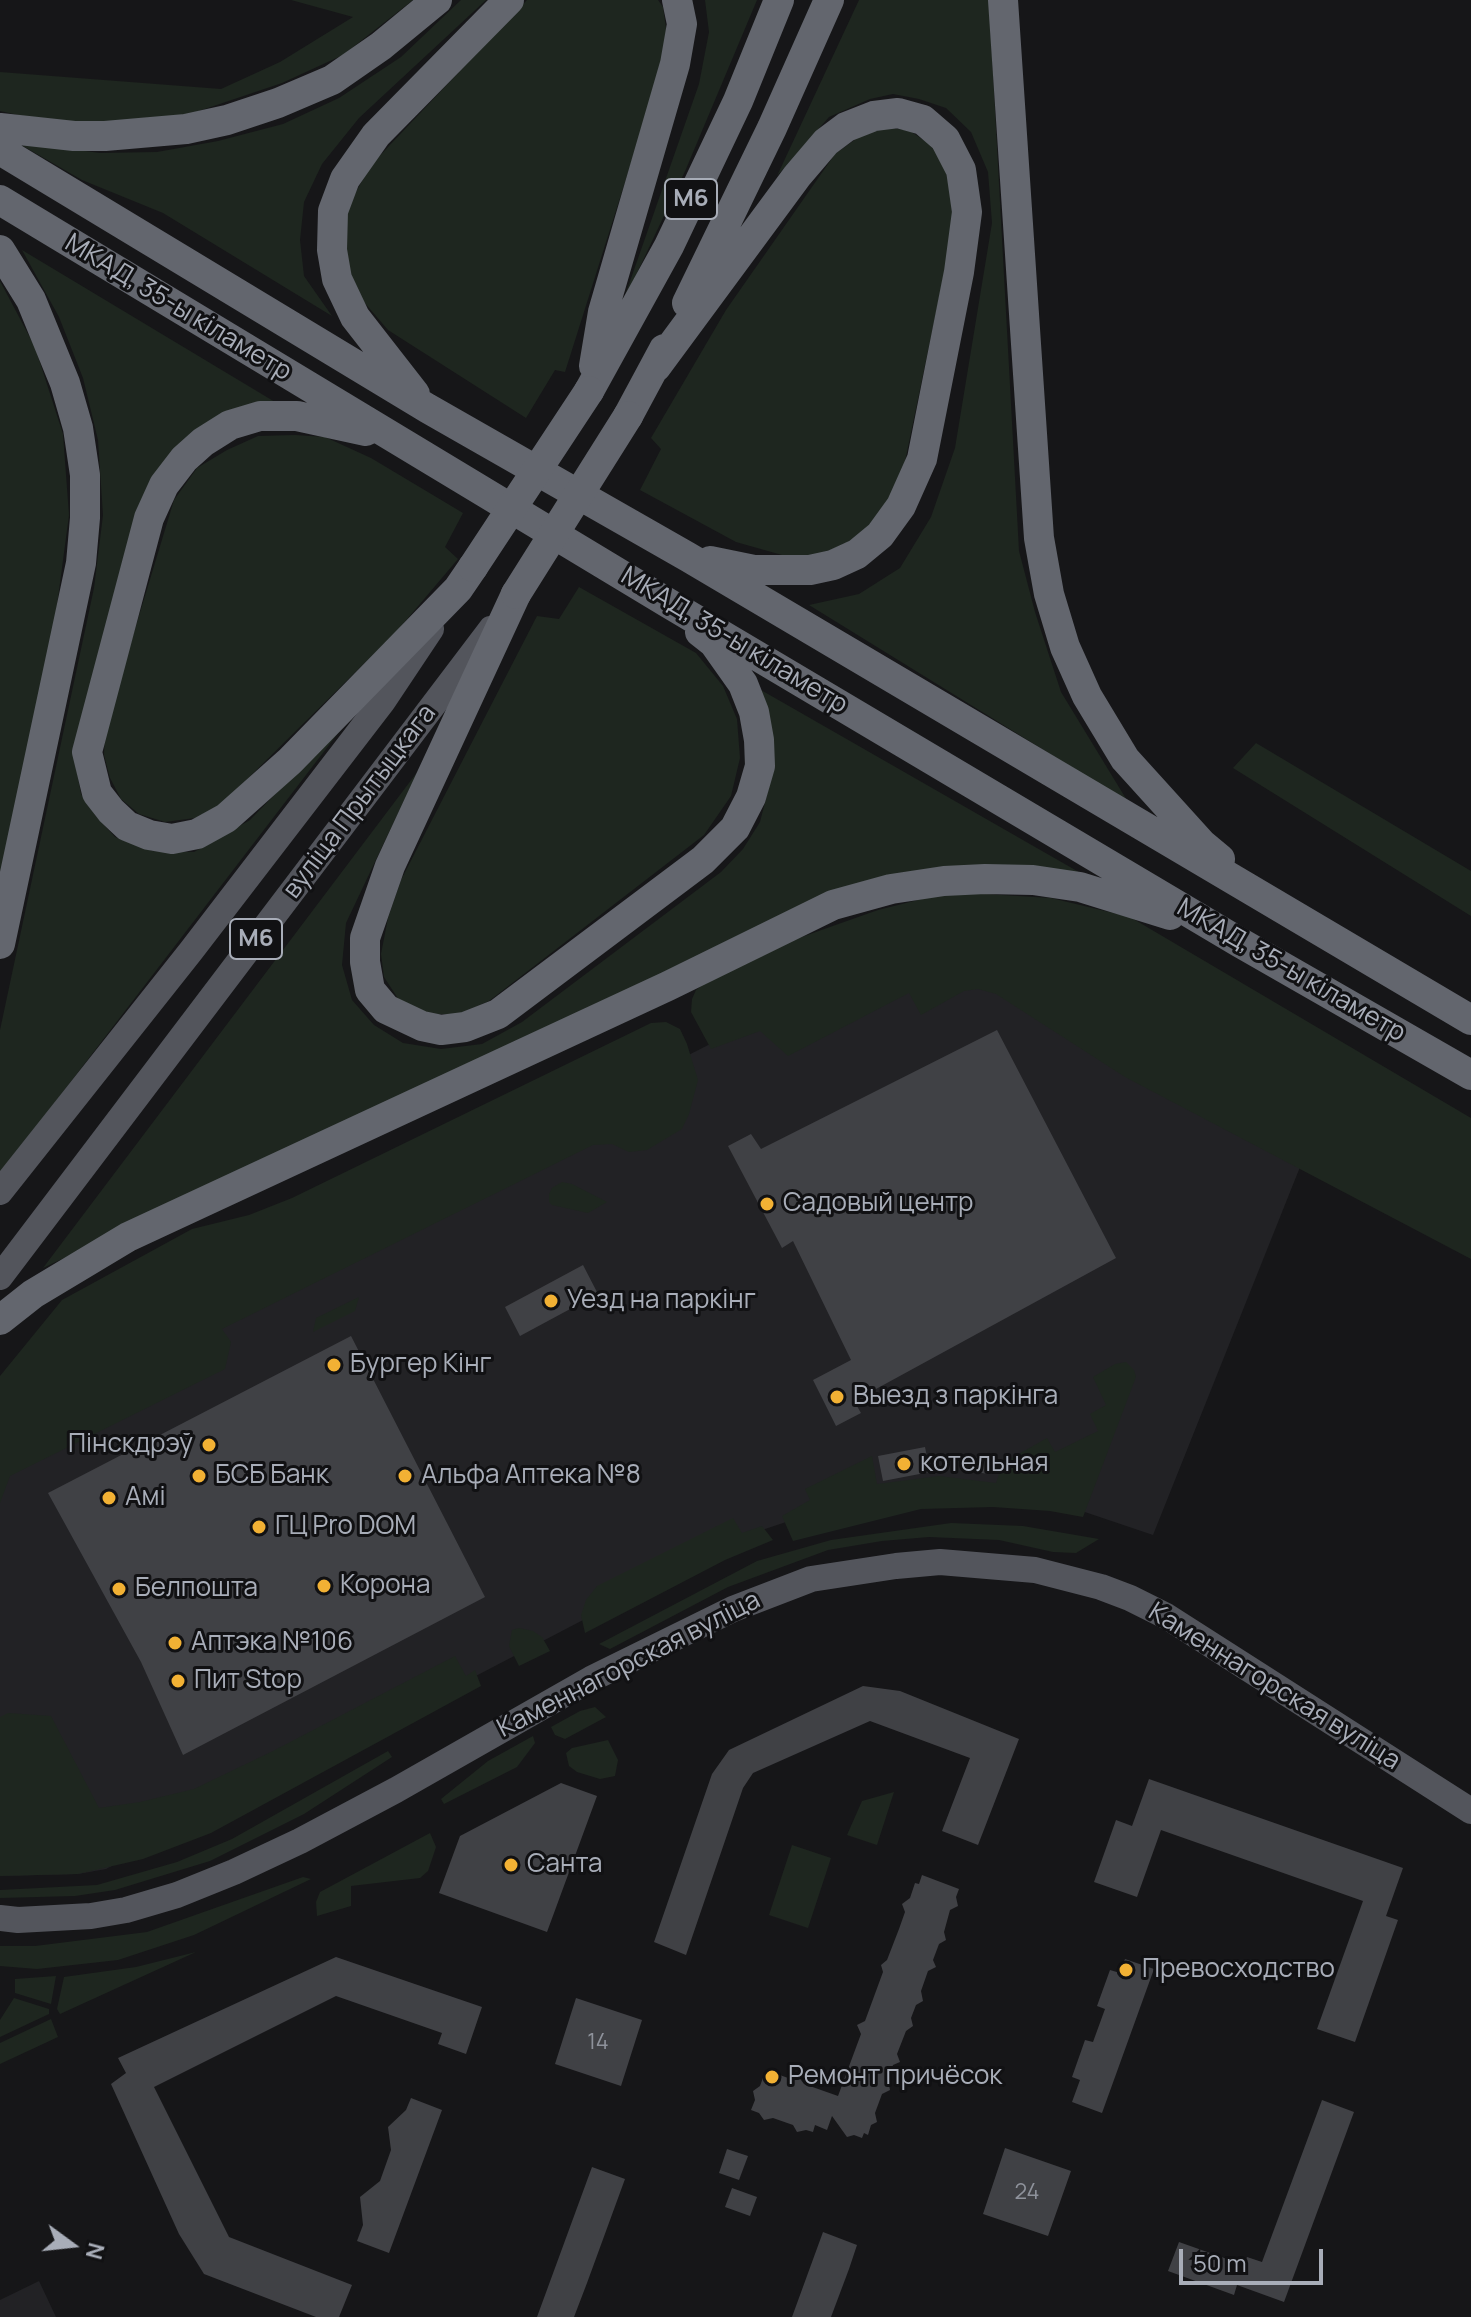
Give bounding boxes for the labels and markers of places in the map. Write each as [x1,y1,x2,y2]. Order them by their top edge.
place label: Садовый центр [783,1188,974,1220]
marker: Садовый центр [758,1195,776,1213]
place label: Уезд на паркінг [567,1285,756,1317]
marker: Уезд на паркінг [542,1292,560,1310]
place label: Бургер Кінг [350,1349,492,1381]
marker: Бургер Кінг [325,1356,343,1374]
place label: Выезд з паркінга [853,1381,1058,1413]
marker: Выезд з паркінга [828,1388,846,1406]
place label: Пінскдрэў [68,1429,193,1461]
marker: Пінскдрэў [200,1436,218,1454]
place label: котельная [920,1448,1049,1480]
marker: котельная [895,1455,913,1473]
place label: БСБ Банк [215,1460,329,1492]
place label: Альфа Аптека №8 [421,1460,641,1492]
marker: БСБ Банк [190,1467,208,1485]
marker: Альфа Аптека №8 [396,1467,414,1485]
place label: Амі [125,1482,166,1514]
marker: Амі [100,1489,118,1507]
place label: ГЦ Pro DOM [275,1511,416,1543]
marker: ГЦ Pro DOM [250,1518,268,1536]
place label: Корона [340,1570,430,1602]
place label: Белпошта [135,1573,258,1605]
marker: Корона [315,1577,333,1595]
marker: Белпошта [110,1580,128,1598]
place label: Аптэка №106 [191,1627,353,1659]
marker: Аптэка №106 [166,1634,184,1652]
place label: Пит Stop [194,1665,302,1697]
marker: Пит Stop [169,1672,187,1690]
place label: Санта [527,1849,603,1881]
marker: Санта [502,1856,520,1874]
place label: Превосходство [1142,1954,1335,1986]
marker: Превосходство [1117,1961,1135,1979]
place label: Ремонт причёсок [788,2061,1002,2093]
marker: Ремонт причёсок [763,2068,781,2086]

